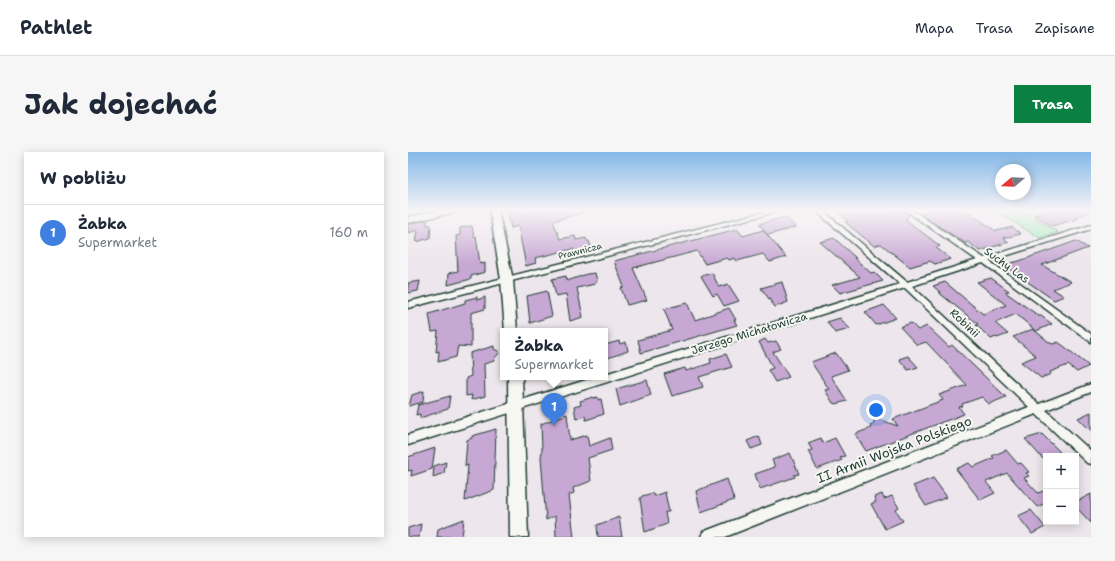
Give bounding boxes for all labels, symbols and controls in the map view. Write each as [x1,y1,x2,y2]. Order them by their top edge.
text: Pathlet [20,15,92,40]
text: Mapa [915,19,954,37]
text: Trasa [976,19,1013,37]
text: Zapisane [1035,19,1095,37]
text: Jak dojechać [24,85,218,123]
button: Trasa [1014,85,1091,123]
north arrow [995,164,1031,200]
text: W pobliżu [40,167,126,189]
text: Żabka [78,214,127,234]
text: 1 [50,224,56,241]
text: 160 m [330,224,368,241]
text: Supermarket [78,234,157,251]
street label: Prawnicza [557,240,604,262]
street label: Suchy Las [981,244,1032,287]
street label: Robinii [946,306,983,341]
street label: Jerzego Michałowicza [689,309,809,358]
popup [500,328,608,380]
text: Żabka [514,336,563,356]
text: Supermarket [514,356,594,373]
pin: 1 [541,393,567,426]
your location [866,400,886,420]
street label: II Armii Wojska Polskiego [814,412,974,487]
map controls [1043,453,1079,525]
button: + [1043,453,1079,489]
button: − [1043,489,1079,525]

